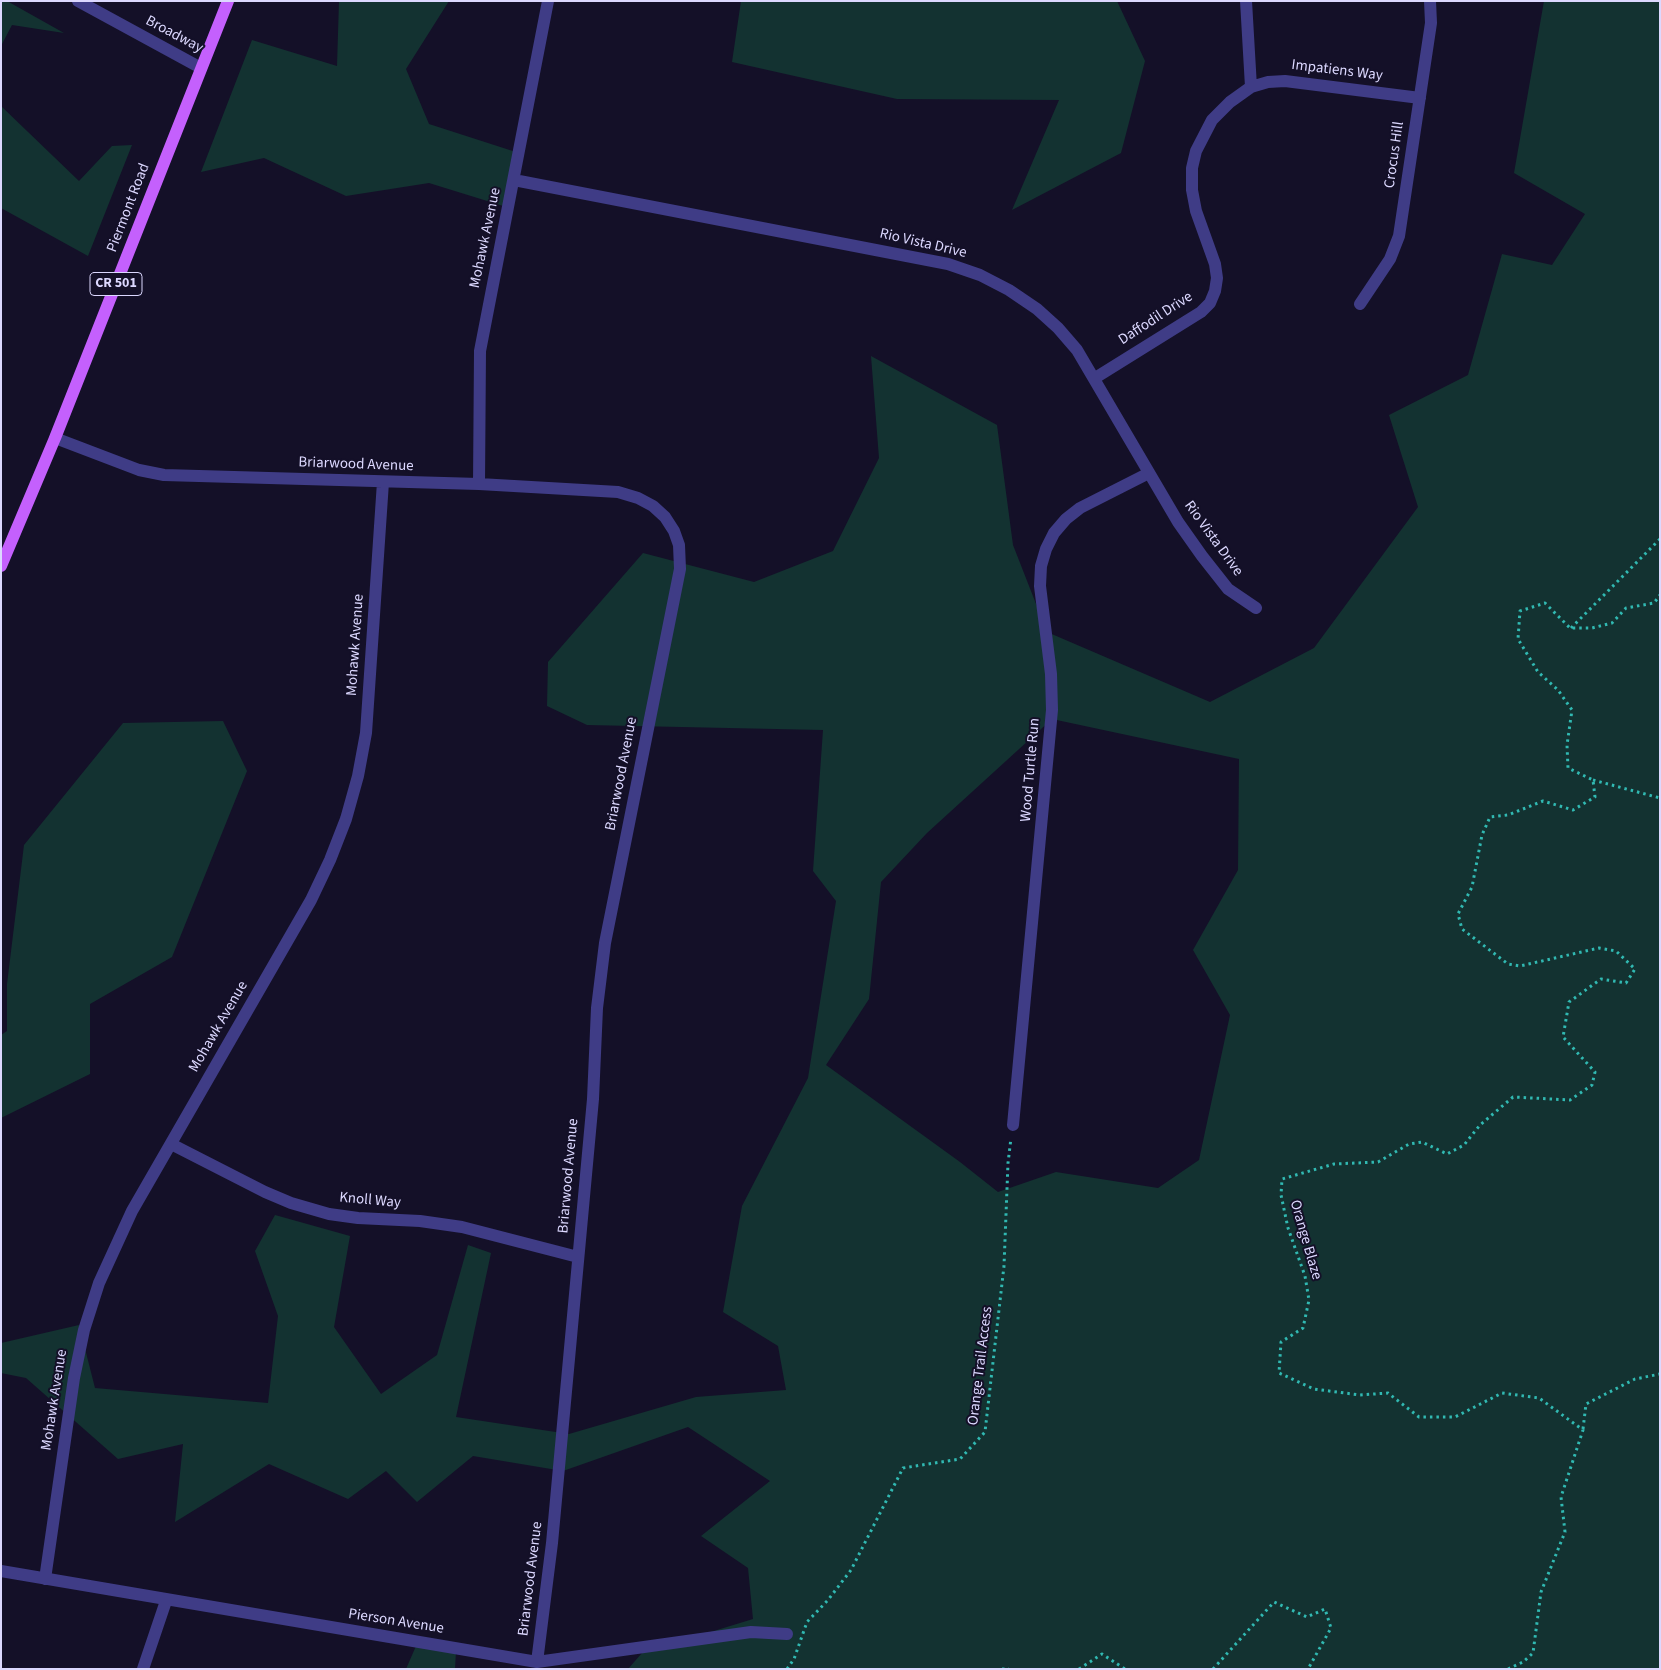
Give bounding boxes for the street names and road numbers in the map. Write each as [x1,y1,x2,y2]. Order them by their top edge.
street label: Broadway [142,12,206,58]
street label: Impatiens Way [1290,56,1384,86]
street label: Crocus Hill [1381,120,1409,190]
street label: Piermont Road [104,161,154,255]
street label: Mohawk Avenue [467,186,505,290]
street label: Rio Vista Drive [878,225,968,263]
road number: CR 501 [90,272,142,296]
street label: Daffodil Drive [1116,288,1196,350]
street label: Briarwood Avenue [298,454,414,476]
street label: Rio Vista Drive [1180,498,1246,580]
street label: Mohawk Avenue [343,593,369,697]
street label: Briarwood Avenue [602,716,642,832]
street label: Wood Turtle Run [1017,717,1045,823]
street label: Mohawk Avenue [186,978,252,1076]
street label: Briarwood Avenue [555,1118,583,1234]
street label: Knoll Way [338,1189,402,1213]
street label: Orange Blaze [1285,1198,1325,1282]
street label: Orange Trail Access [965,1305,997,1427]
street label: Mohawk Avenue [38,1348,72,1452]
street label: Briarwood Avenue [515,1521,547,1637]
street label: Pierson Avenue [347,1606,445,1638]

